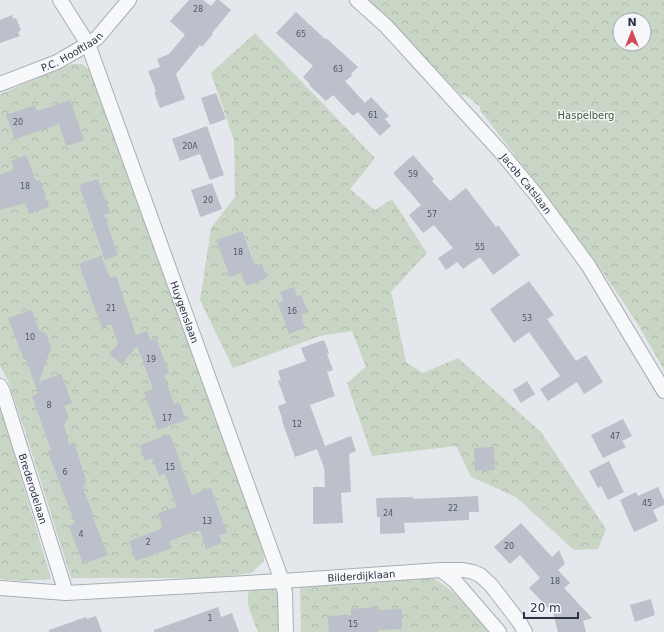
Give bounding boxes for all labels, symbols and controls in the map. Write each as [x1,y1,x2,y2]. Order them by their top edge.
house number: 28 [193,5,203,14]
north arrow [612,12,652,52]
text: N [627,16,637,29]
street label: P.C. Hooftlaan [39,30,105,73]
house number: 65 [296,30,306,39]
house number: 63 [333,65,343,74]
park label: Haspelberg [558,110,614,121]
house number: 61 [368,111,378,120]
house number: 20 [13,118,23,127]
house number: 20A [182,142,198,151]
street label: Jacob Catslaan [498,151,554,216]
house number: 59 [408,170,418,179]
house number: 18 [20,182,30,191]
house number: 20 [203,196,213,205]
house number: 57 [427,210,437,219]
house number: 55 [475,243,485,252]
house number: 18 [233,248,243,257]
street label: Huygenslaan [169,279,201,344]
house number: 21 [106,304,116,313]
house number: 16 [287,307,297,316]
house number: 53 [522,314,532,323]
house number: 10 [25,333,35,342]
house number: 19 [146,355,156,364]
house number: 8 [46,401,52,410]
house number: 17 [162,414,172,423]
house number: 12 [292,420,302,429]
house number: 47 [610,432,620,441]
street label: Brederodelaan [17,452,50,525]
house number: 15 [165,463,175,472]
house number: 6 [62,468,68,477]
house number: 45 [642,499,652,508]
house number: 22 [448,504,458,513]
house number: 24 [383,509,393,518]
house number: 13 [202,517,212,526]
house number: 4 [78,530,84,539]
house number: 2 [145,538,151,547]
house number: 20 [504,542,514,551]
street label: Bilderdijklaan [327,568,396,583]
house number: 18 [550,577,560,586]
scale bar [524,594,578,620]
text: 20 m [530,601,561,615]
house number: 1 [207,614,213,623]
house number: 15 [348,620,358,629]

